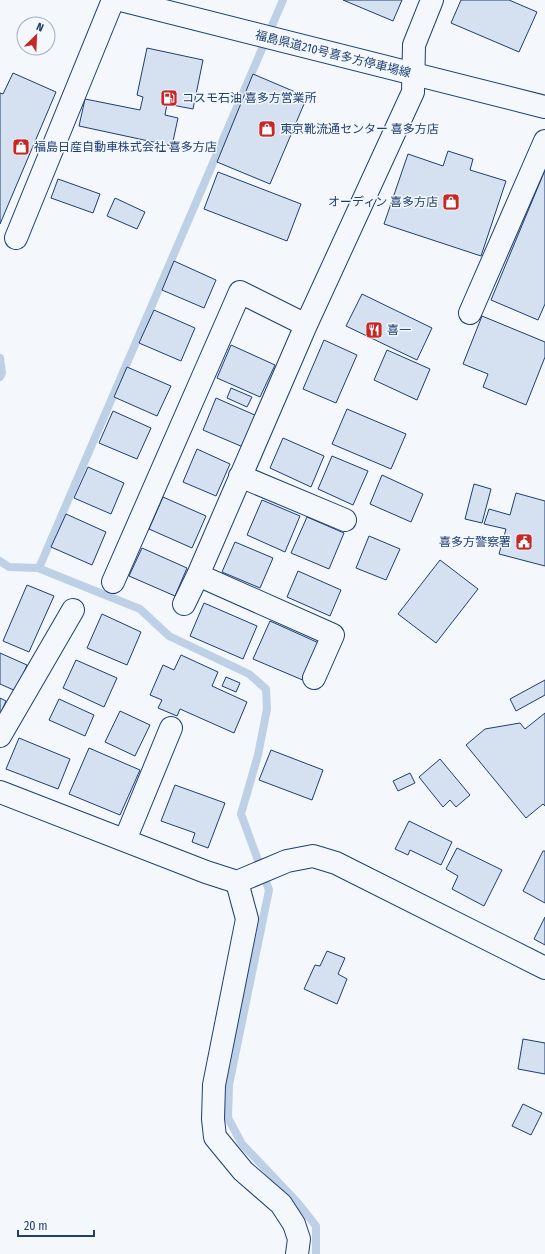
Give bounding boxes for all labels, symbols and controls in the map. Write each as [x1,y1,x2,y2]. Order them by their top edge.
north arrow [16,16,56,56]
text: N [34,20,46,35]
street label: 福島県道210号喜多方停車場線 [254,28,412,80]
fuel station icon: コスモ石油 喜多方営業所 [159,88,179,108]
place label: コスモ石油 喜多方営業所 [182,91,317,105]
shop icon: 東京靴流通センター 喜多方店 [257,119,277,139]
place label: 東京靴流通センター 喜多方店 [280,122,439,136]
shop icon: 福島日産自動車株式会社 喜多方店 [11,137,31,157]
place label: 福島日産自動車株式会社 喜多方店 [34,140,217,154]
shop icon: オーディン 喜多方店 [441,192,461,212]
place label: オーディン 喜多方店 [328,195,438,209]
restaurant icon: 喜一 [364,320,384,340]
place label: 喜一 [387,323,411,337]
public building icon: 喜多方警察署 [514,532,534,552]
place label: 喜多方警察署 [439,535,511,549]
scale bar [18,1212,94,1238]
text: 20 m [24,1219,48,1233]

